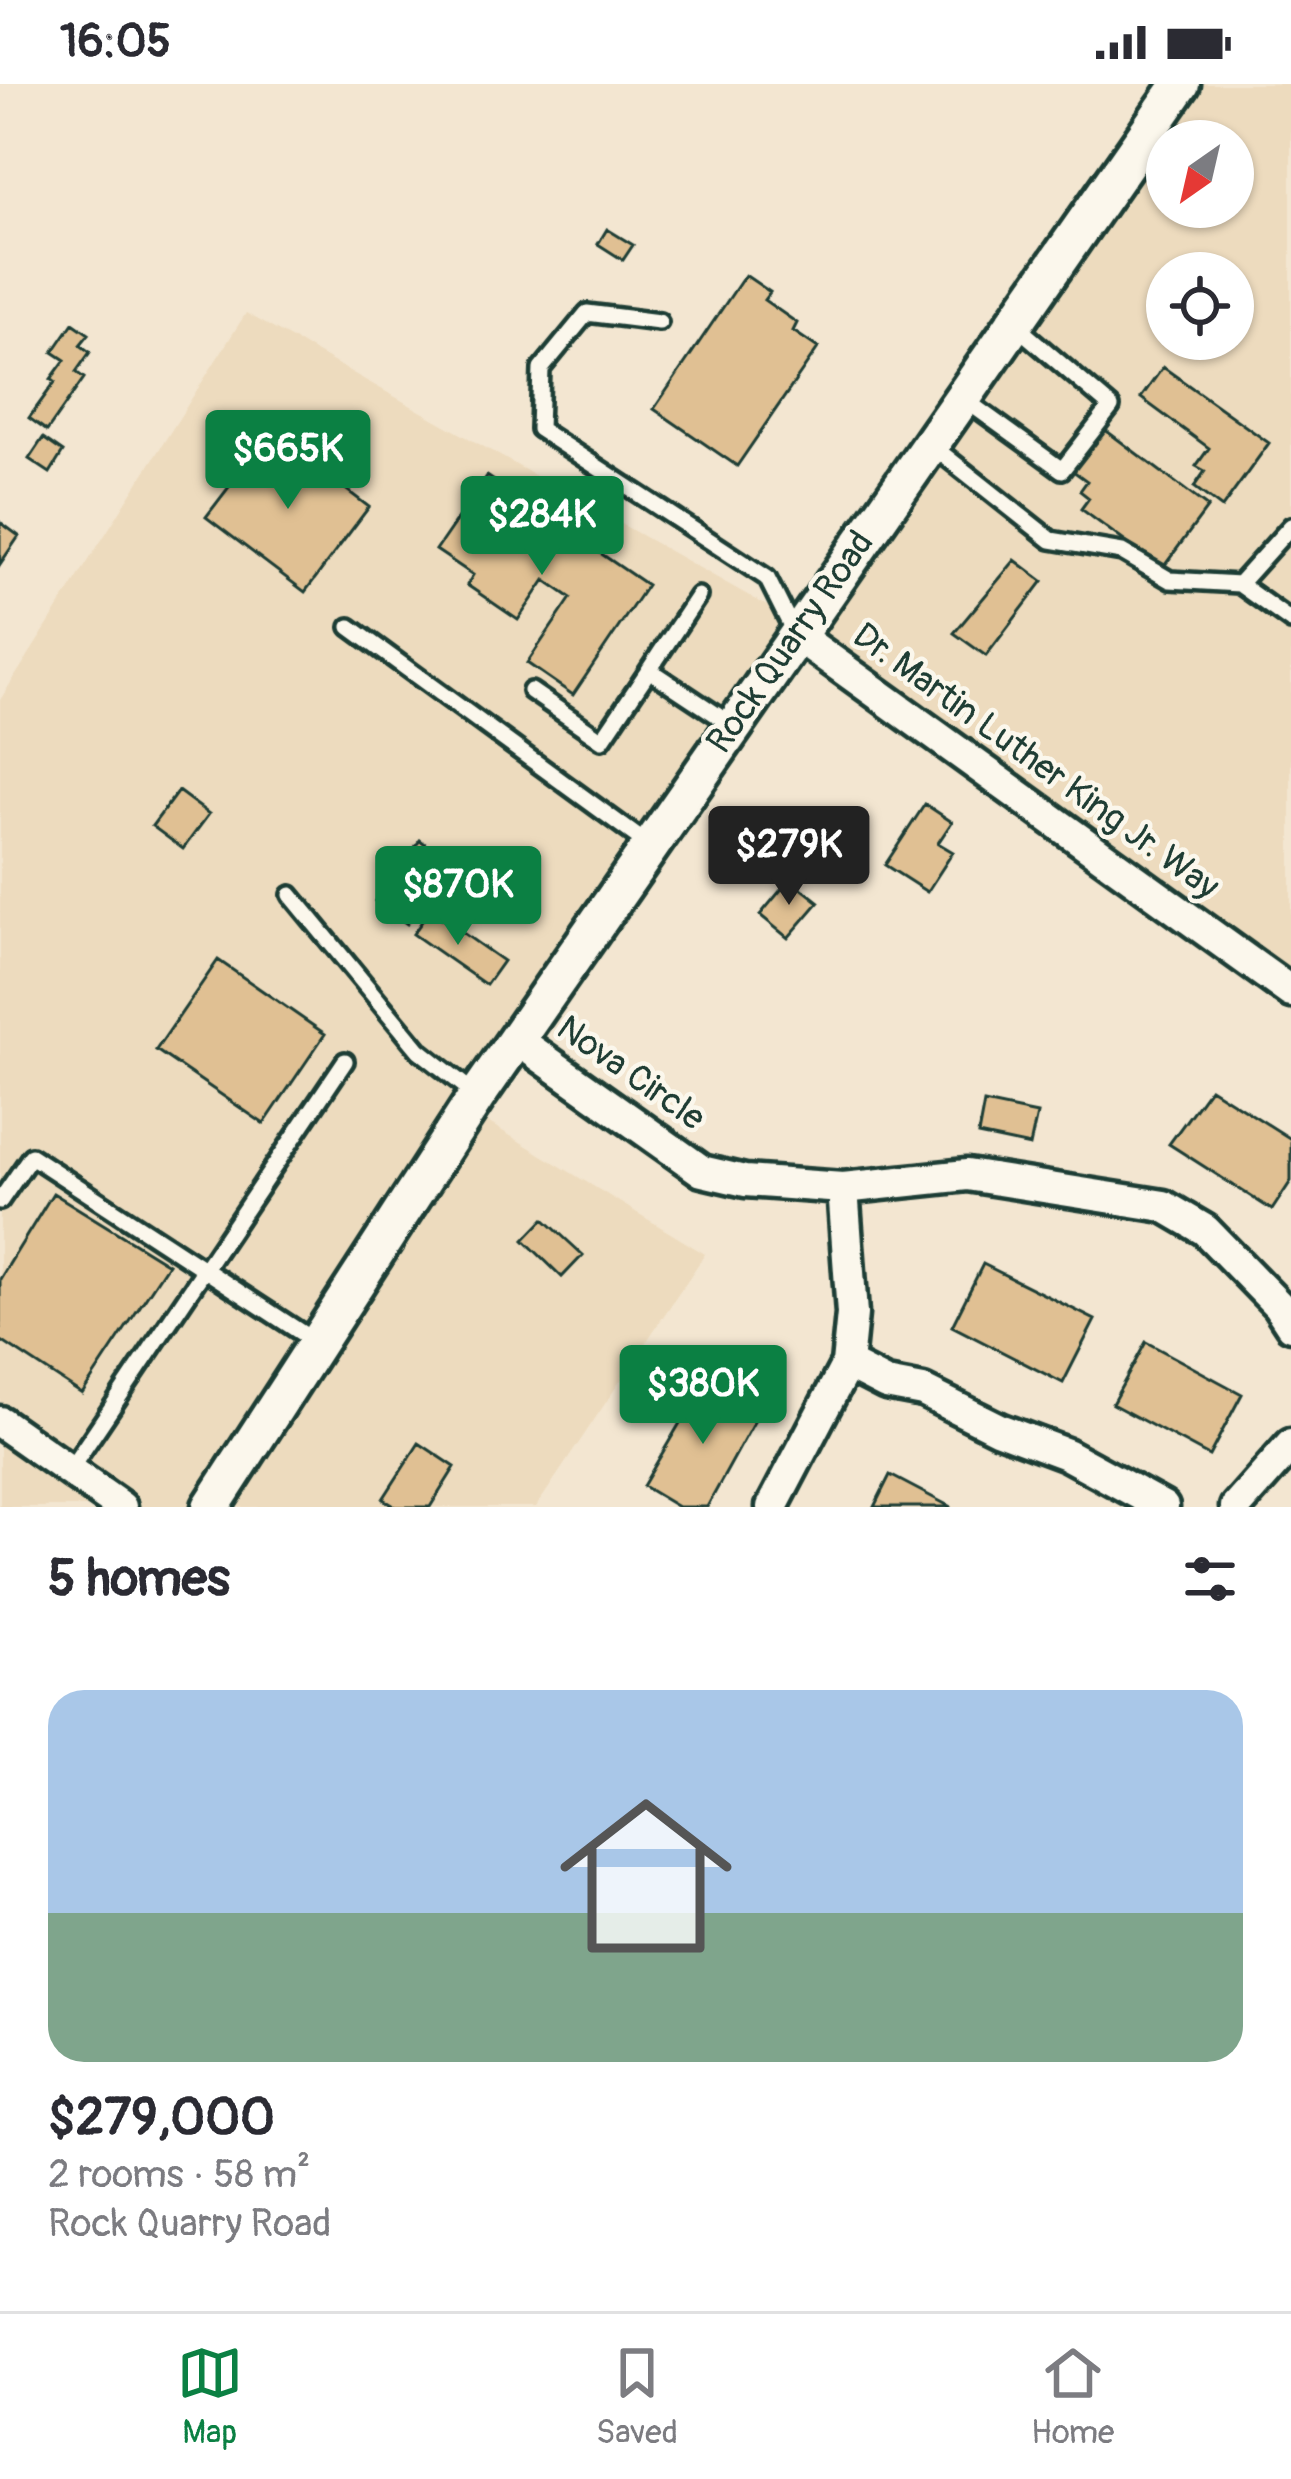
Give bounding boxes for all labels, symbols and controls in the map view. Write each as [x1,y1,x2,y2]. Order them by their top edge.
text: 16:05 [60,14,171,70]
north arrow [1146,120,1254,228]
map controls [1146,120,1254,360]
button: locate [1146,252,1254,360]
pin: $665K [204,410,372,512]
text: $665K [232,424,344,473]
pin: $284K [458,476,626,578]
text: $284K [488,490,596,539]
street label: Rock Quarry Road [697,522,883,762]
street label: Dr. Martin Luther King Jr. Way [844,613,1228,909]
pin: $279K [705,806,873,908]
text: $279K [735,820,843,869]
pin: $870K [374,846,542,948]
text: $870K [402,860,514,909]
street label: Nova Circle [548,1006,714,1140]
pin: $380K [619,1345,787,1447]
text: $380K [647,1359,759,1408]
icon: filters [1177,1546,1243,1612]
text: 5 homes [48,1547,230,1611]
icon: home [538,1768,754,1984]
text: $279,000 [48,2086,275,2150]
text: 2 rooms · 58 m² [48,2150,310,2199]
text: Rock Quarry Road [48,2199,331,2248]
tab: Map [177,2340,243,2453]
tab: Saved [596,2340,678,2453]
tab: Home [1031,2340,1114,2453]

